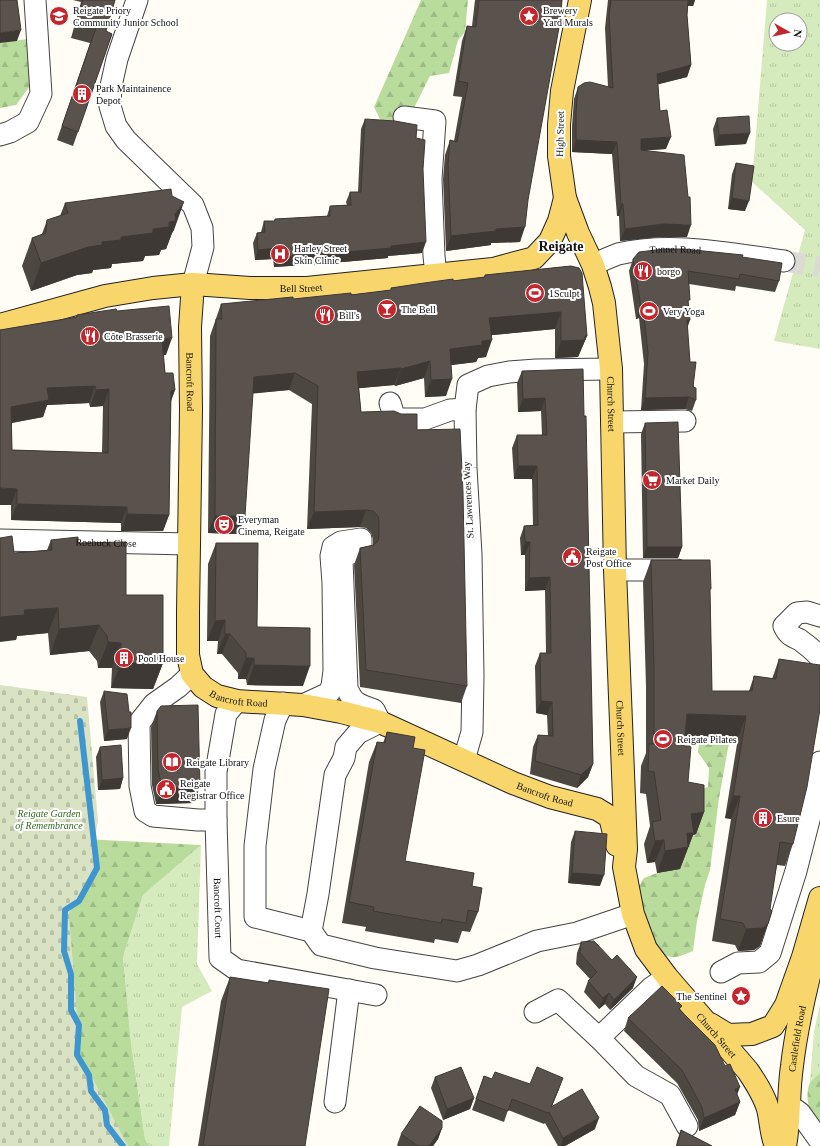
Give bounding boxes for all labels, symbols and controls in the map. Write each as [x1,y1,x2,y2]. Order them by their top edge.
school or university icon: Reigate Priory Community Junior School [48,5,70,27]
place label: Reigate Priory Community Junior School [73,5,179,28]
place icon: Brewery Yard Murals [518,5,540,27]
place label: Brewery Yard Murals [543,5,593,28]
north arrow [768,12,808,52]
text: N [791,29,804,38]
building icon: Park Maintainence Depot [71,83,93,105]
place label: Park Maintainence Depot [96,83,172,106]
street label: High Street [554,111,566,157]
district label: Reigate [538,239,584,254]
hospital icon: Harley Street Skin Clinic [269,243,291,265]
place label: Harley Street Skin Clinic [294,243,347,266]
street label: Tunnel Road [649,243,702,255]
restaurant icon: borgo [632,260,654,282]
place label: borgo [657,266,680,277]
street label: Bell Street [280,281,323,294]
sports icon: 1Sculpt [524,282,546,304]
place label: 1Sculpt [549,288,580,299]
bar icon: The Bell [376,298,398,320]
sports icon: Very Yoga [638,300,660,322]
restaurant icon: Bill's [314,304,336,326]
place label: The Bell [401,304,436,315]
place label: Very Yoga [663,306,705,317]
place label: Bill's [339,310,360,321]
restaurant icon: Côte Brasserie [79,325,101,347]
place label: Côte Brasserie [104,331,163,342]
street label: Bancroft Road [185,352,197,411]
street label: Church Street [606,376,618,432]
street label: St. Lawrences Way [460,461,476,539]
supermarket icon: Market Daily [641,469,663,491]
place label: Market Daily [666,475,720,486]
theatre icon: Everyman Cinema, Reigate [213,514,235,536]
place label: Everyman Cinema, Reigate [238,514,305,537]
street label: Roebuck Close [75,536,137,548]
public building icon: Reigate Post Office [561,546,583,568]
place label: Reigate Post Office [586,546,632,569]
building icon: Pool House [113,647,135,669]
place label: Pool House [138,653,185,664]
street label: Bancroft Road [208,687,268,708]
street label: Church Street [615,700,628,756]
sports icon: Reigate Pilates [652,728,674,750]
place label: Reigate Pilates [677,734,737,745]
library icon: Reigate Library [161,751,183,773]
place label: Reigate Library [186,757,249,768]
public building icon: Reigate Registrar Office [155,778,177,800]
place label: Reigate Registrar Office [180,778,245,801]
street label: Bancroft Road [515,779,574,808]
building icon: Esure [752,807,774,829]
park label: Reigate Garden of Remembrance [15,808,83,831]
place label: Esure [777,813,800,824]
street label: Bancroft Court [212,878,225,939]
place icon: The Sentinel [730,985,752,1007]
place label: The Sentinel [676,991,727,1002]
street label: Castlefield Road [786,1005,808,1073]
street label: Church Street [695,1010,739,1060]

